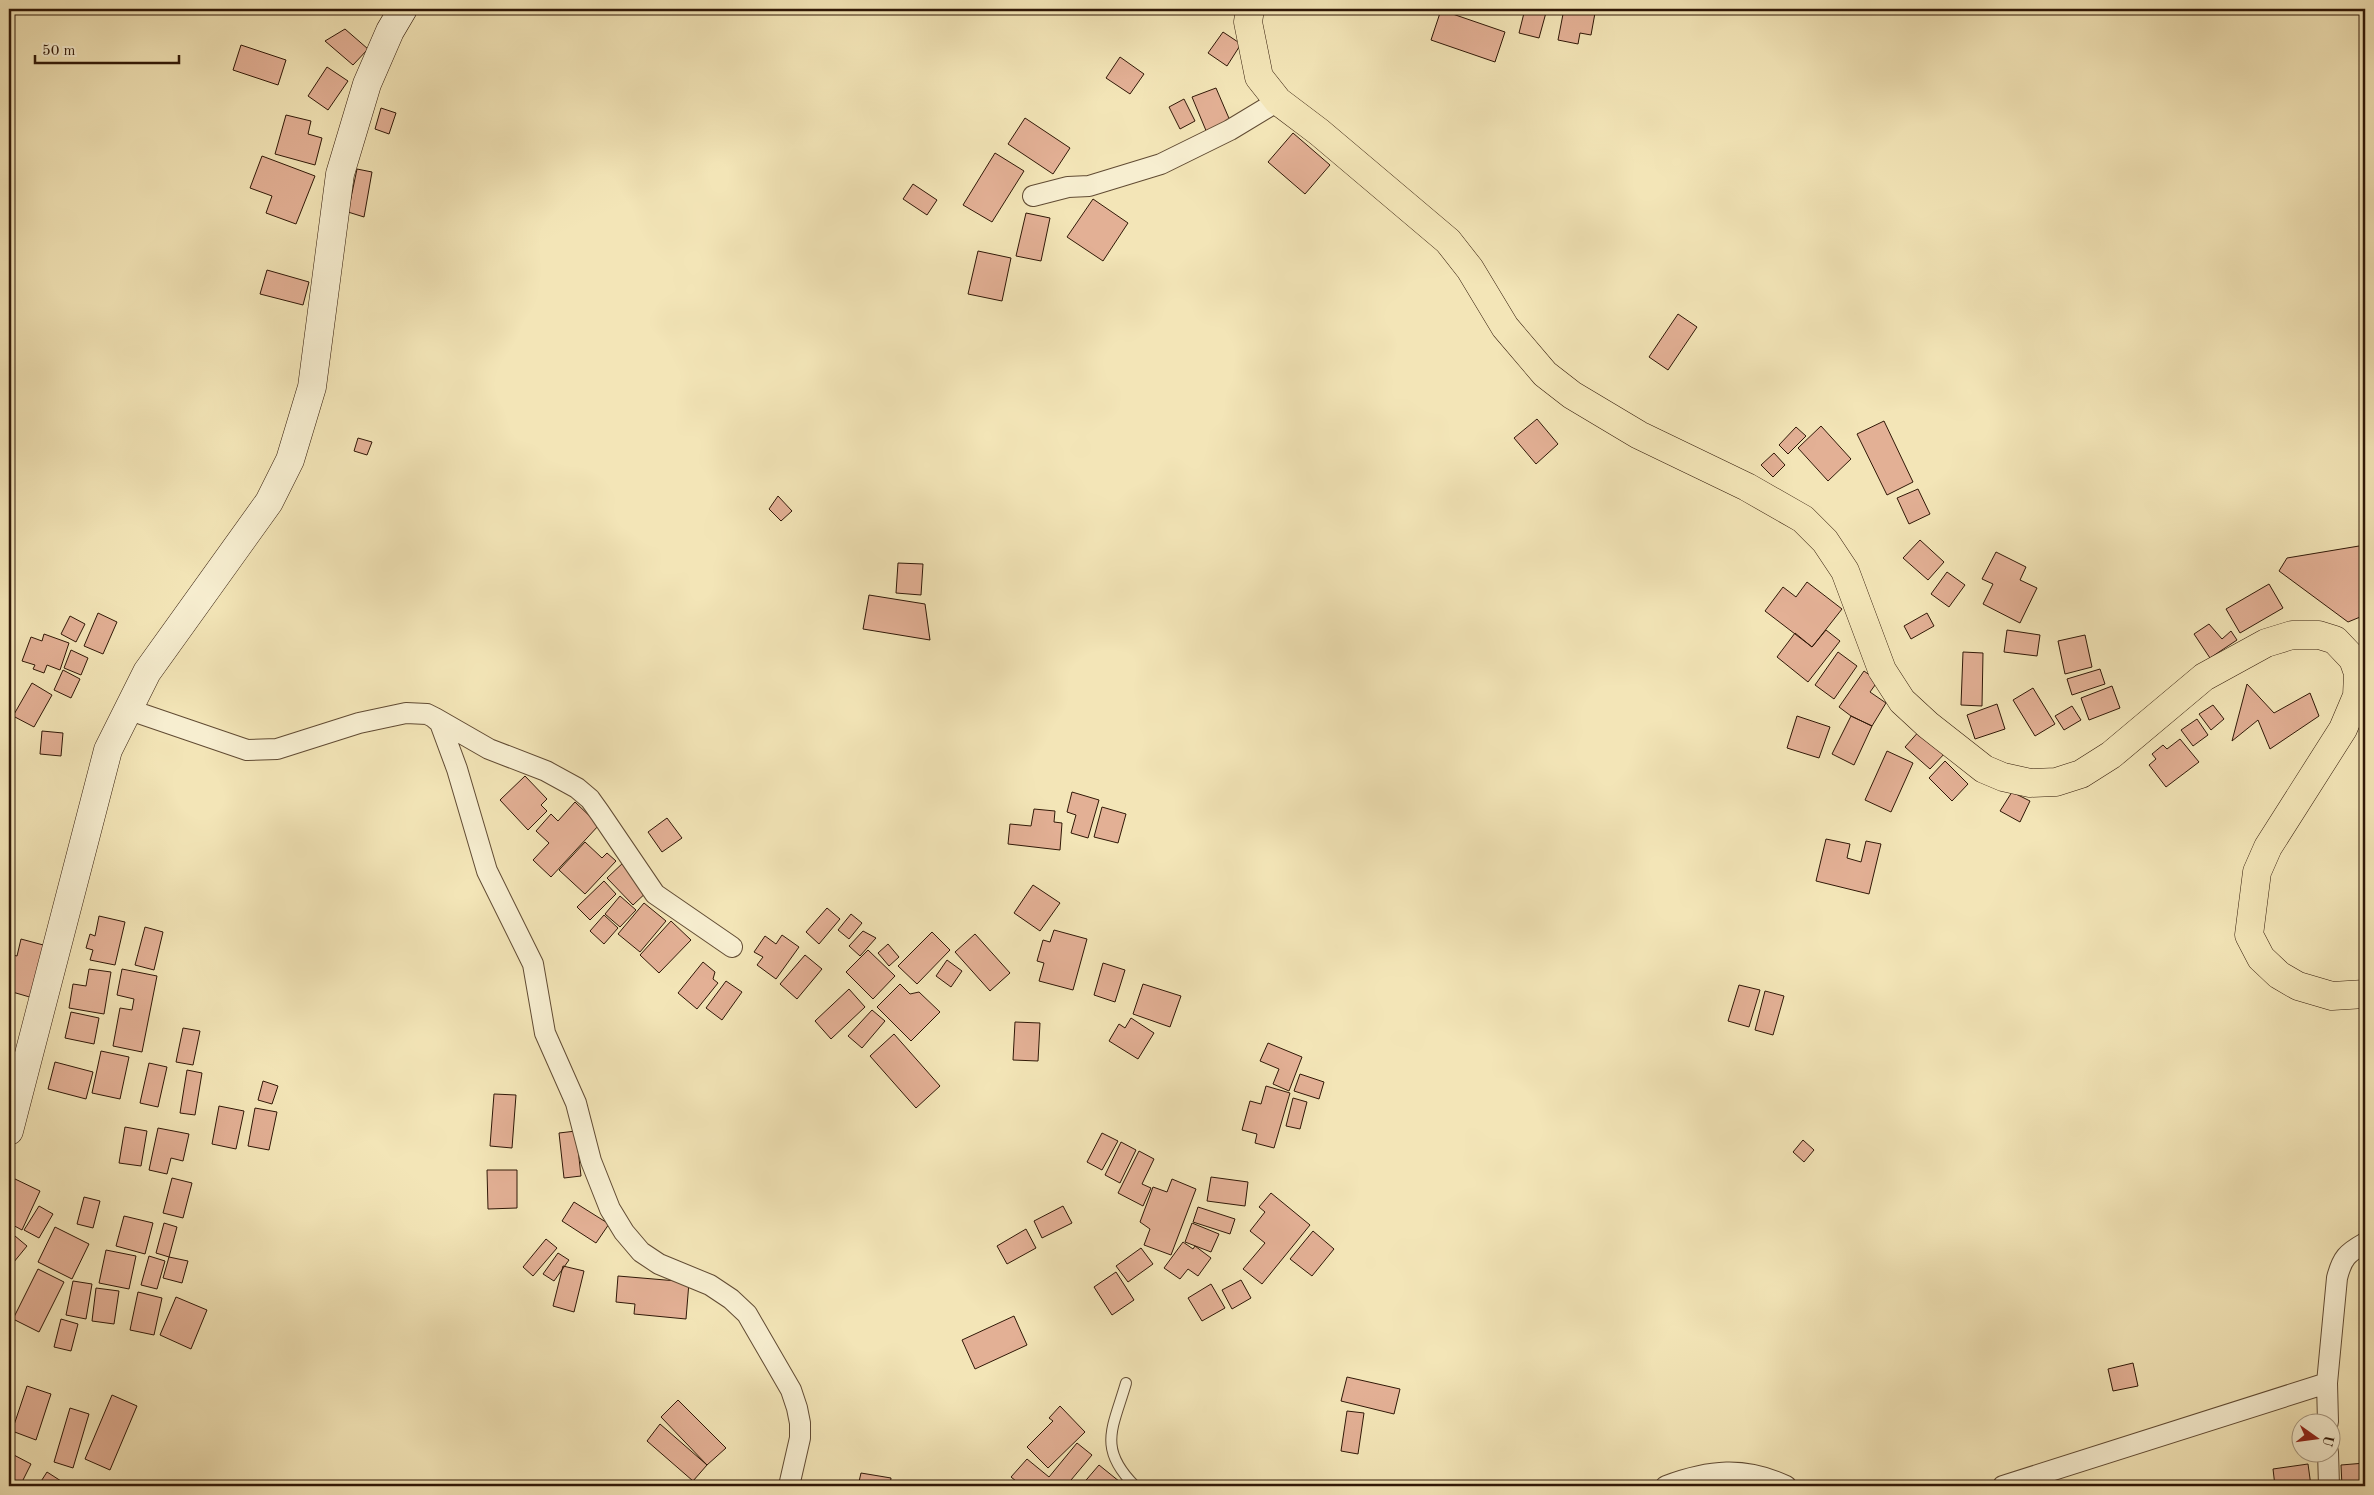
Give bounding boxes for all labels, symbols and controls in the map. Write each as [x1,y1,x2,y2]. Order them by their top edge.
scale bar [35,32,179,64]
text: 50 m [42,44,76,59]
north arrow [2292,1412,2342,1462]
text: U [2320,1434,2336,1448]

